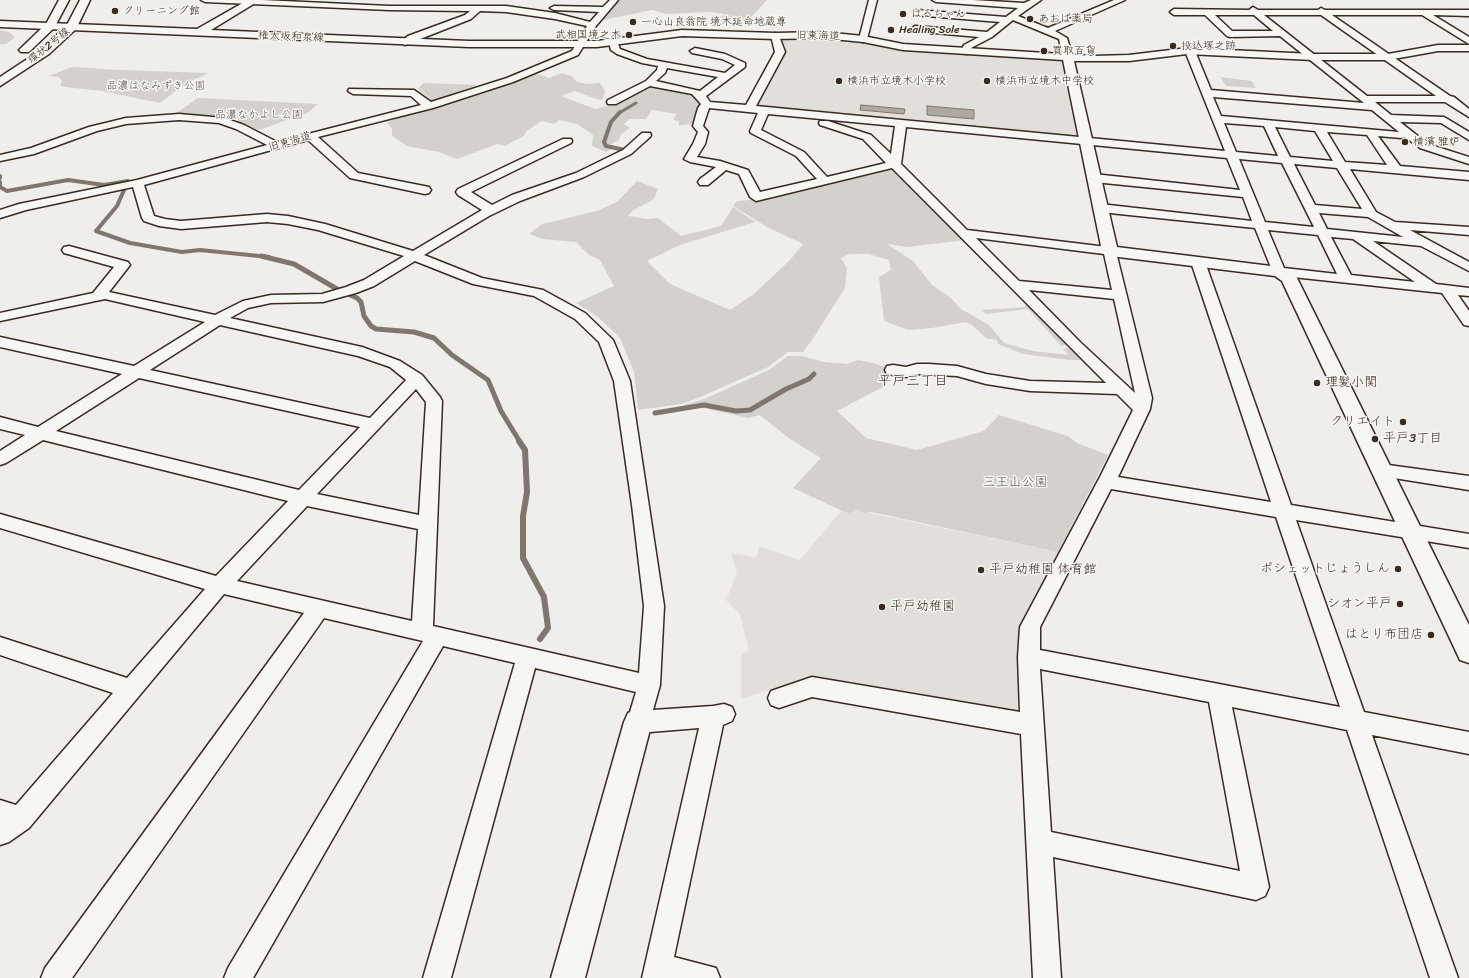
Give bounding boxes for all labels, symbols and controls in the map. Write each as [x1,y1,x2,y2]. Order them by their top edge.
place label: クリーニング館 [123,4,200,18]
marker: クリーニング館 [110,6,120,16]
place label: はるちゃん [911,7,966,21]
marker: はるちゃん [898,9,908,19]
place label: あおば薬局 [1038,12,1093,26]
marker: あおば薬局 [1025,14,1035,24]
place label: 一心山良翁院 境木延命地蔵尊 [641,15,787,29]
marker: 一心山良翁院 境木延命地蔵尊 [628,17,638,27]
place label: Healing Sole [899,23,960,37]
street label: 環状2号線 [25,25,73,67]
marker: Healing Sole [886,25,896,35]
place label: 武相国境之木 [555,28,621,42]
street label: 権太坂和泉線 [258,29,324,45]
street label: 旧東海道 [796,29,840,43]
marker: 武相国境之木 [624,30,634,40]
place label: 投込塚之跡 [1181,39,1236,53]
marker: 投込塚之跡 [1168,41,1178,51]
place label: 買取百貨 [1052,44,1096,58]
marker: 買取百貨 [1039,46,1049,56]
place label: 横浜市立境木小学校 [847,74,946,88]
place label: 横浜市立境木中学校 [995,74,1094,88]
marker: 横浜市立境木小学校 [834,76,844,86]
marker: 横浜市立境木中学校 [982,76,992,86]
park label: 品濃はなみずき公園 [107,79,205,93]
park label: 品濃なかよし公園 [215,108,303,122]
street label: 旧東海道 [267,130,313,154]
place label: 横濱 雅炉 [1413,135,1460,149]
marker: 横濱 雅炉 [1400,137,1410,147]
district label: 平戸三丁目 [878,373,948,389]
place label: 理髪小関 [1325,375,1377,391]
marker: 理髪小関 [1312,378,1322,388]
place label: クリエイト [1330,414,1395,430]
marker: クリエイト [1398,417,1408,427]
place label: 平戸3丁目 [1383,431,1442,447]
marker: 平戸3丁目 [1370,434,1380,444]
park label: 三王山公園 [983,475,1047,491]
place label: ポシェットじょうしん [1260,561,1390,577]
place label: 平戸幼稚園 体育館 [989,562,1096,578]
marker: ポシェットじょうしん [1393,564,1403,574]
marker: 平戸幼稚園 体育館 [976,565,986,575]
place label: シオン平戸 [1327,596,1392,612]
place label: 平戸幼稚園 [890,599,955,615]
marker: シオン平戸 [1395,599,1405,609]
marker: 平戸幼稚園 [877,602,887,612]
place label: はとり布団店 [1345,627,1423,643]
marker: はとり布団店 [1426,630,1436,640]

